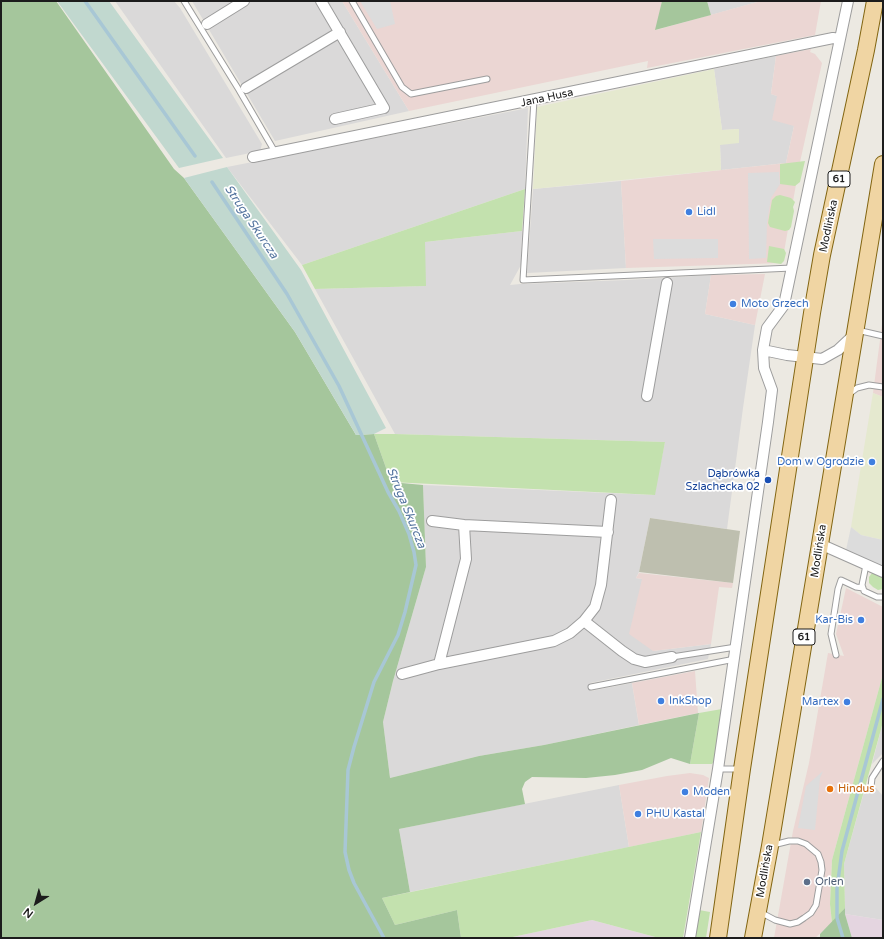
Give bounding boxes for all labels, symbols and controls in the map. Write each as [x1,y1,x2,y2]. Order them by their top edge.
street label: Jana Husa [520,86,574,110]
road number: 61 [828,171,850,187]
water label: Struga Skurcza [221,182,281,262]
street label: Modlińska [817,198,841,254]
place label: Lidl [697,205,716,219]
marker: Lidl [684,207,694,217]
place label: Moto Grzech [741,297,809,311]
marker: Moto Grzech [728,299,738,309]
place label: Dom w Ogrodzie [777,455,864,469]
marker: Dom w Ogrodzie [867,457,877,467]
water label: Struga Skurcza [383,466,429,550]
place label: Dąbrówka Szlachecka 02 [685,467,760,493]
marker: Dąbrówka Szlachecka 02 [763,475,773,485]
street label: Modlińska [808,523,830,579]
place label: Kar-Bis [815,613,853,627]
marker: Kar-Bis [856,615,866,625]
road number: 61 [793,629,815,645]
place label: InkShop [669,694,712,708]
place label: Martex [802,695,839,709]
marker: InkShop [656,696,666,706]
marker: Martex [842,697,852,707]
place label: Hindus [838,782,875,796]
marker: Hindus [825,784,835,794]
place label: Moden [693,785,730,799]
marker: Moden [680,787,690,797]
place label: PHU Kastal [646,807,705,821]
marker: PHU Kastal [633,809,643,819]
street label: Modlińska [754,843,776,899]
place label: Orlen [815,875,844,889]
marker: Orlen [802,877,812,887]
north arrow [16,883,56,923]
text: N [21,905,36,921]

